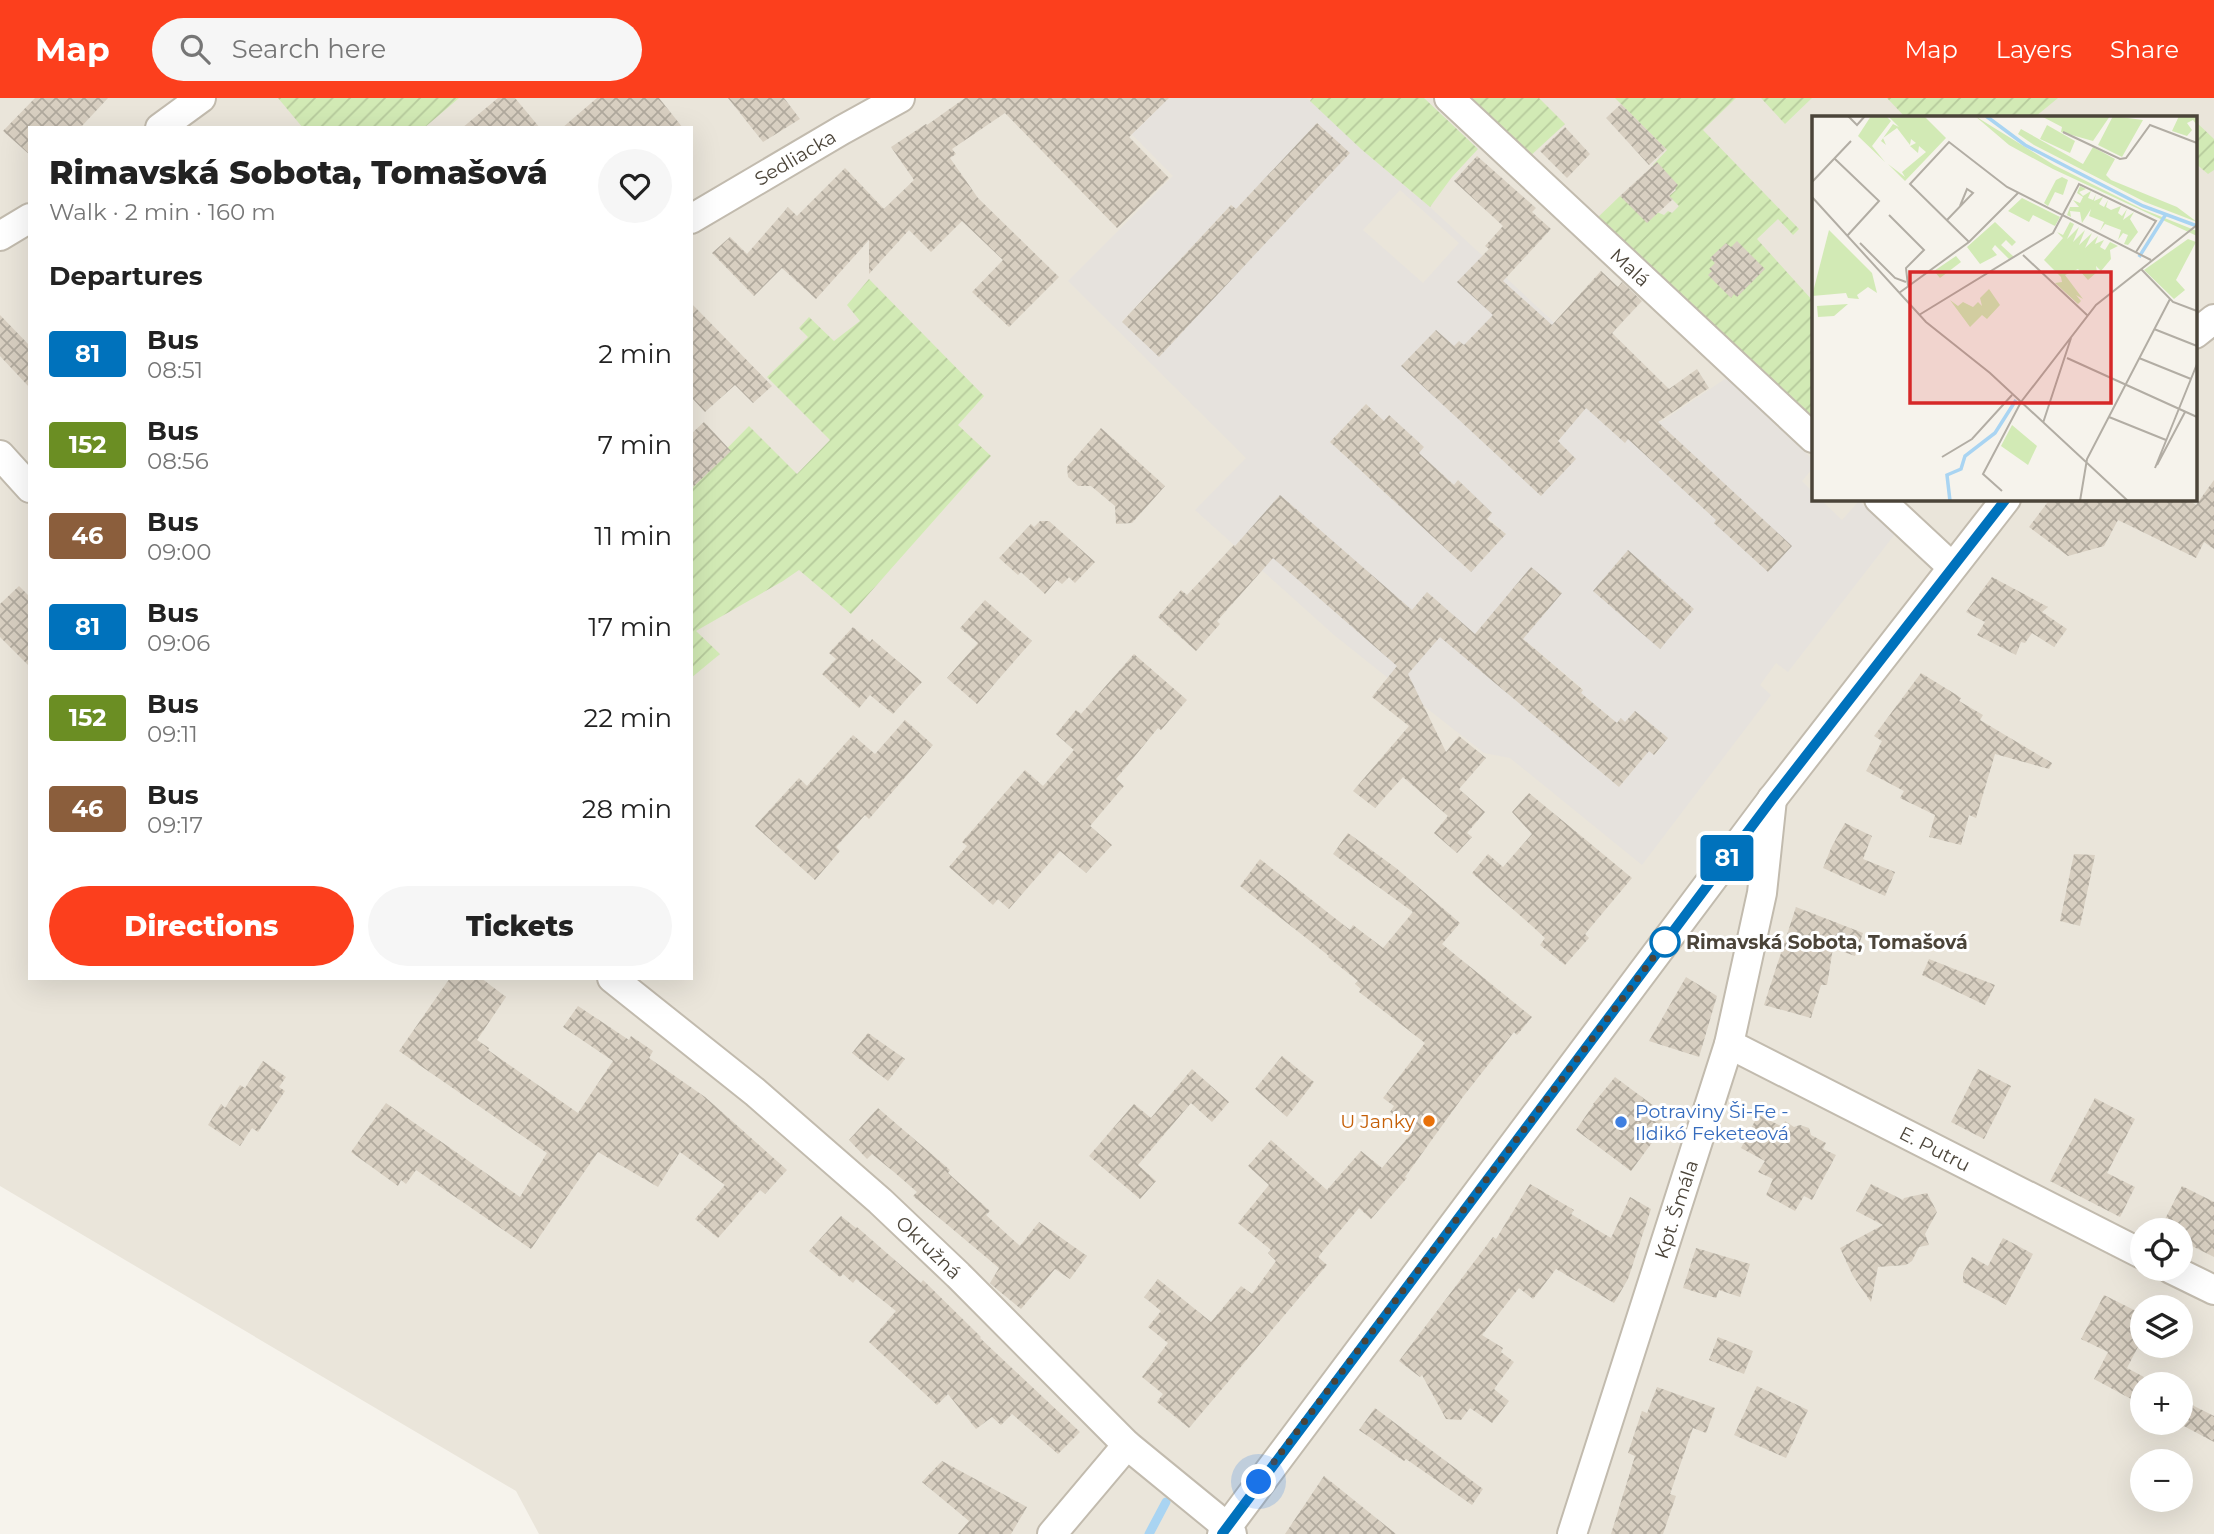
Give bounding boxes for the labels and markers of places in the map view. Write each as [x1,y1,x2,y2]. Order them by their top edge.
marker: Rimavská Sobota, Tomašová [1650,927,1680,957]
place label: Rimavská Sobota, Tomašová [1686,931,1968,954]
place label: Potraviny Ši-Fe - Ildikó Feketeová [1635,1100,1789,1145]
place label: U Janky [1340,1110,1416,1133]
marker: U Janky [1421,1113,1437,1129]
marker: Potraviny Ši-Fe - Ildikó Feketeová [1613,1114,1629,1130]

